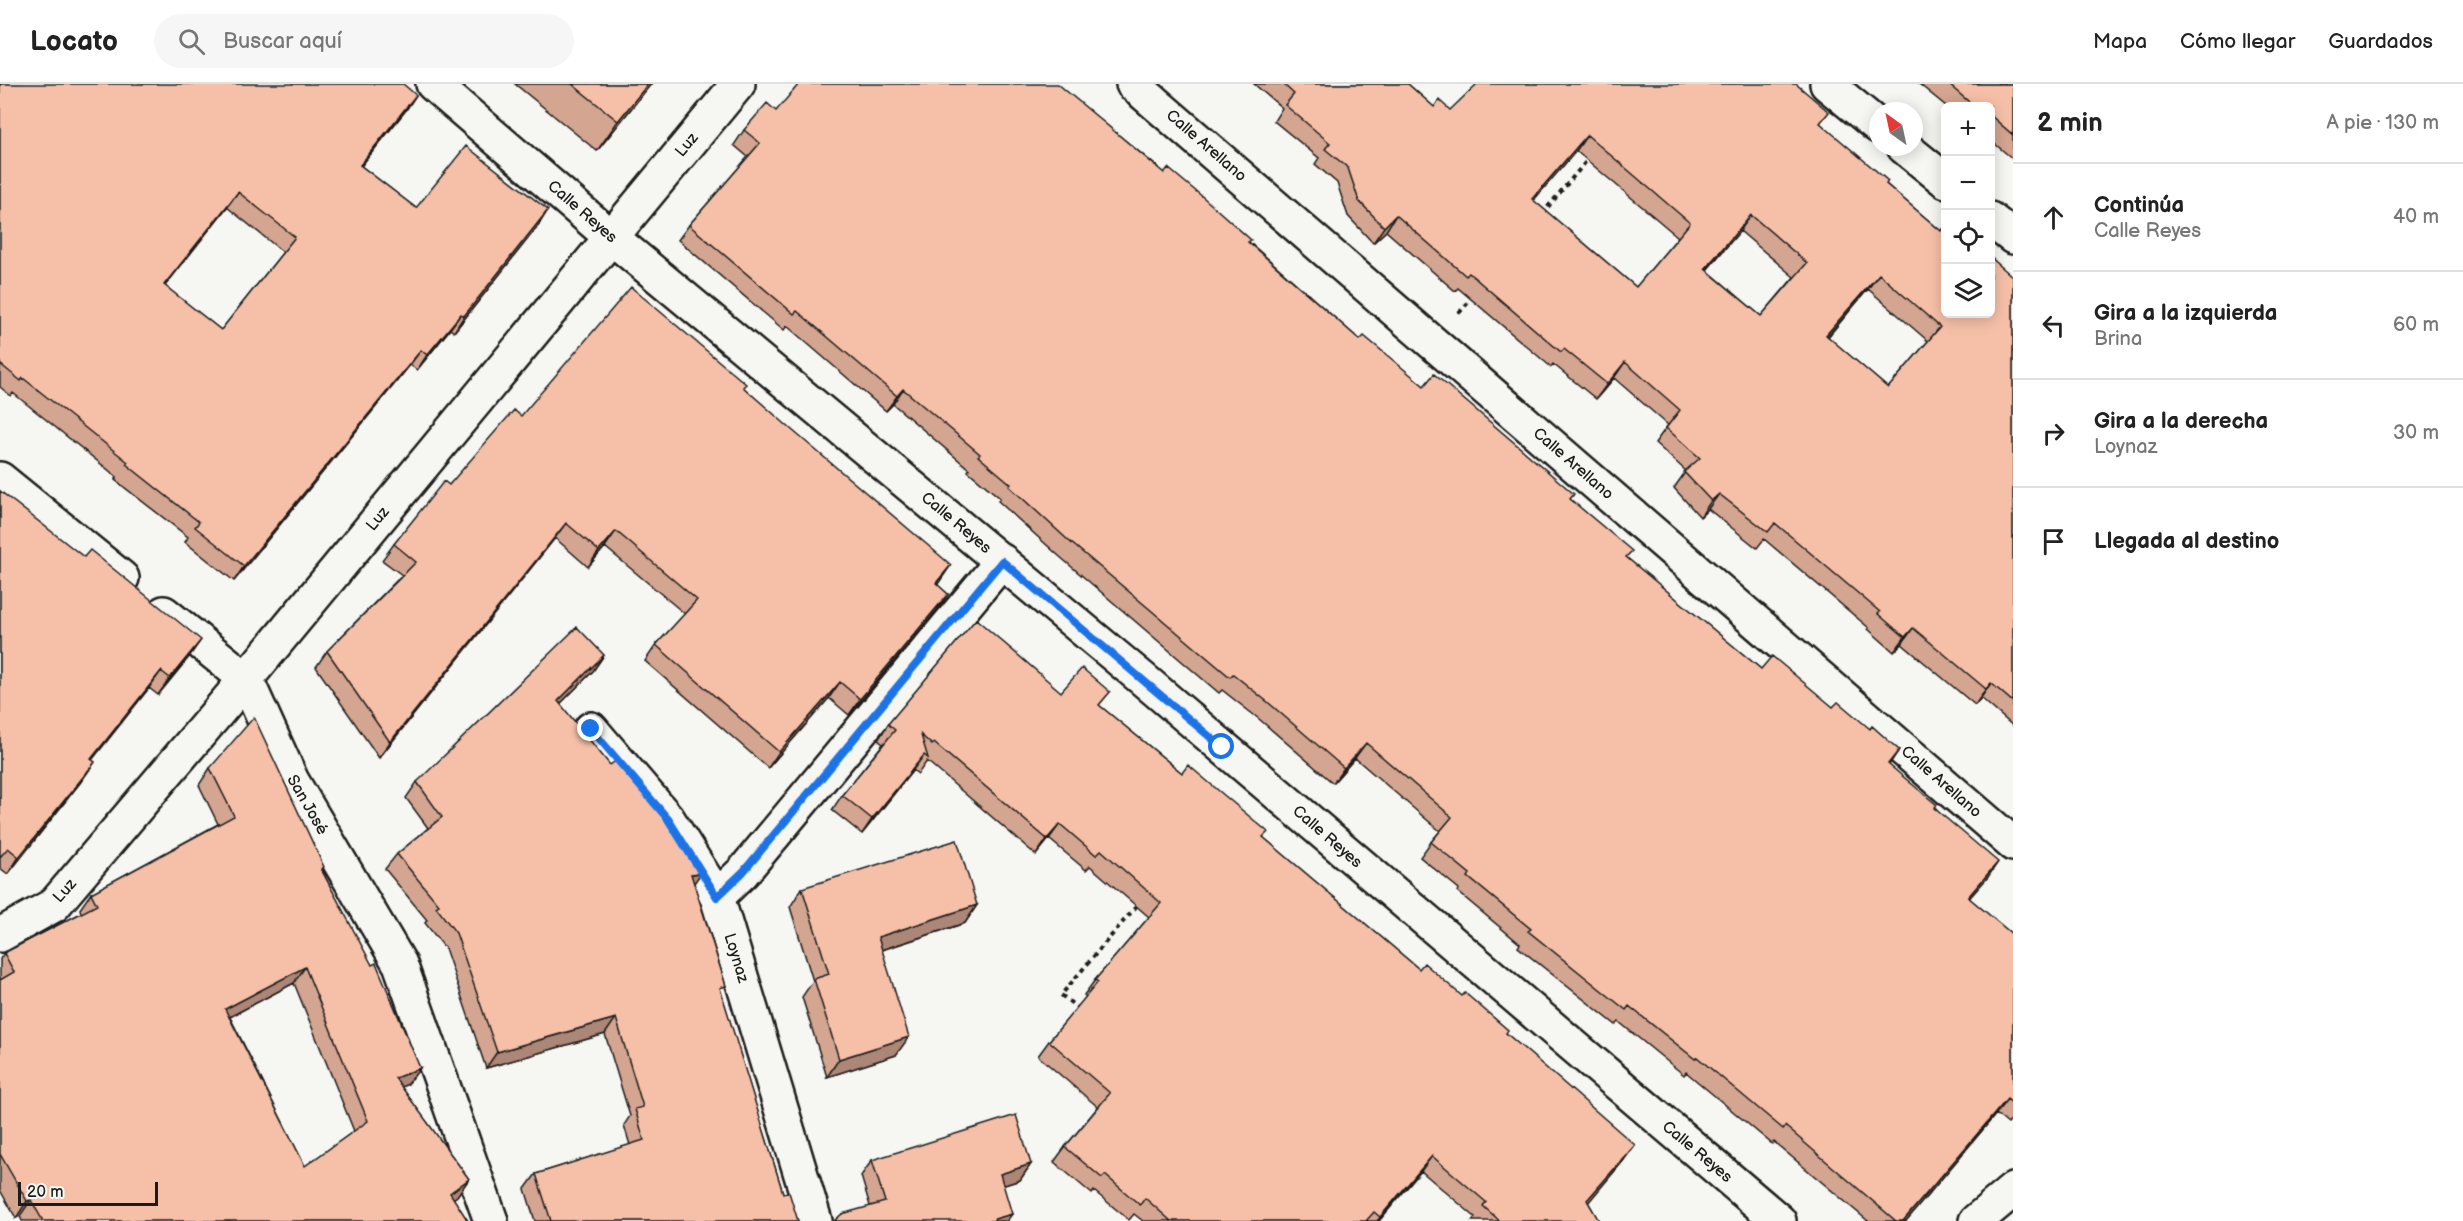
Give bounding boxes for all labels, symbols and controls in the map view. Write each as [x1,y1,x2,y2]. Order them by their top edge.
search box [154,14,574,68]
text: Locato [30,25,118,58]
icon: search [175,25,208,58]
text: Buscar aquí [223,28,342,55]
text: Mapa [2093,29,2147,54]
text: Cómo llegar [2180,29,2295,54]
text: Guardados [2328,29,2433,54]
north arrow [1869,102,1923,156]
map controls [1941,102,1995,318]
button: + [1941,102,1995,156]
street label: Calle Arellano [1162,106,1250,186]
text: 2 min [2037,108,2103,139]
text: A pie · 130 m [2326,111,2439,135]
street label: Luz [671,129,703,161]
button: − [1941,156,1995,210]
street label: Calle Reyes [543,177,621,247]
text: Continúa [2094,192,2184,219]
icon: ahead [2037,201,2070,234]
text: 40 m [2393,205,2439,229]
button: locate [1941,210,1995,264]
text: Calle Reyes [2094,219,2201,243]
button: layers [1941,264,1995,318]
text: Gira a la izquierda [2094,300,2278,327]
icon: left [2037,309,2070,342]
text: 60 m [2393,313,2439,337]
text: Brina [2094,327,2142,351]
text: Gira a la derecha [2094,408,2268,435]
icon: right [2037,417,2070,450]
text: 30 m [2393,421,2439,445]
street label: Calle Arellano [1529,424,1617,504]
text: Loynaz [2094,435,2157,459]
street label: Calle Reyes [917,488,995,558]
street label: Luz [362,503,394,535]
icon: arrive [2037,525,2070,558]
text: Llegada al destino [2094,528,2279,555]
route end [577,715,603,741]
route start [1208,733,1234,759]
street label: Calle Arellano [1897,742,1985,822]
street label: San José [282,772,332,839]
street label: Calle Reyes [1288,802,1366,872]
street label: Luz [49,875,81,907]
street label: Loynaz [720,931,753,985]
street label: Calle Reyes [1658,1117,1736,1187]
scale bar [18,1179,158,1206]
text: 20 m [27,1183,63,1202]

